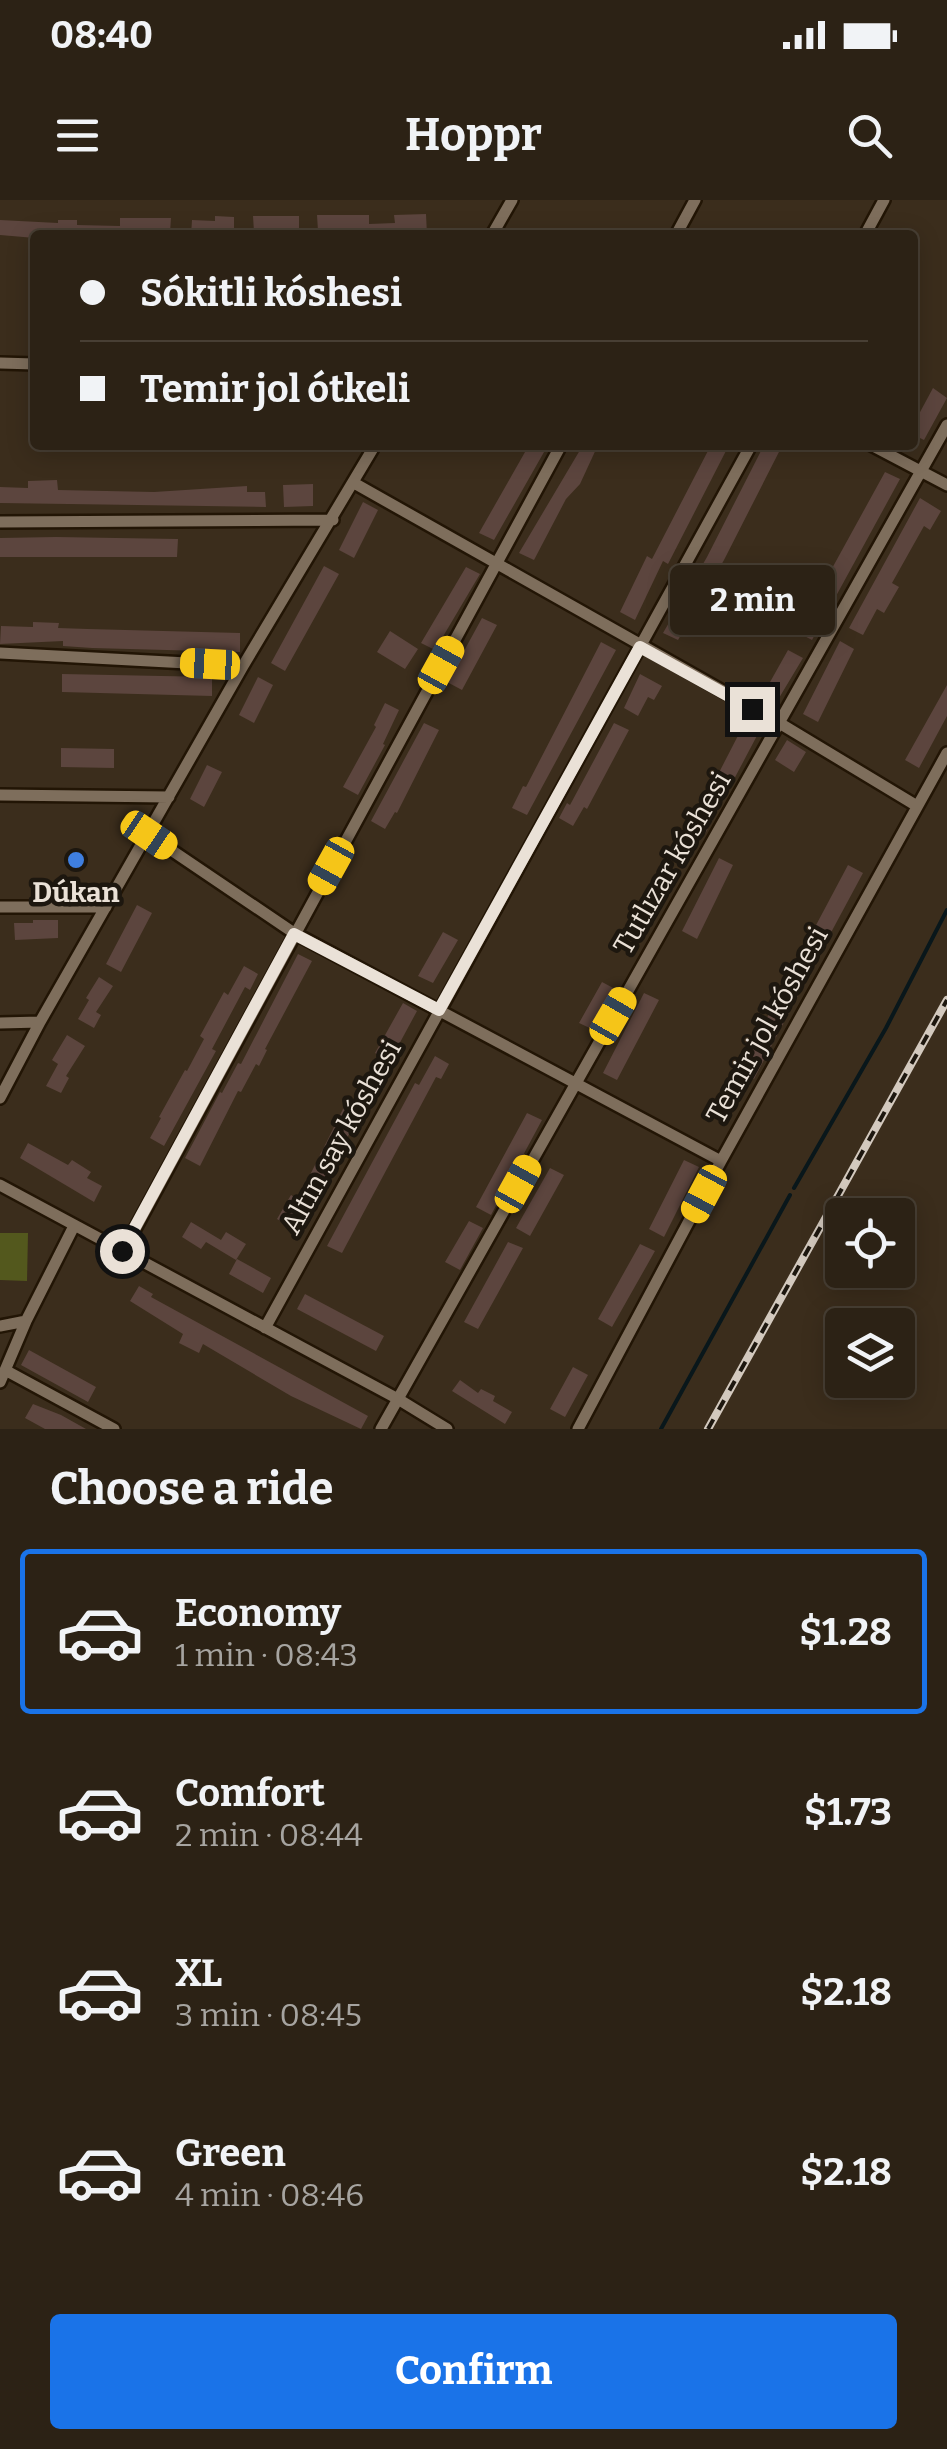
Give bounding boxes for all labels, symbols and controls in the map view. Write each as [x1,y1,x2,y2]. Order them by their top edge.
text: 08:40 [50,12,153,58]
icon: menu [50,108,105,163]
text: Hoppr [405,108,542,162]
icon: search [842,108,897,163]
text: Sókitli kóshesi [140,270,402,316]
text: Temir jol ótkeli [140,366,410,412]
callout: 2 min [670,564,834,634]
text: 2 min [710,581,795,619]
car [413,631,469,699]
car [179,647,241,681]
route end [730,687,775,732]
street label: Tutlızar kóshesi [607,766,737,960]
car [116,806,182,864]
car [303,832,359,900]
marker: Dúkan [65,849,87,871]
place label: Dúkan [32,876,120,909]
street label: Temir jol kóshesi [699,921,835,1129]
car [585,983,641,1049]
street label: Altın say kóshesi [274,1034,408,1240]
car [490,1150,546,1218]
car [677,1160,731,1228]
map controls [825,1198,915,1398]
button: locate [825,1198,915,1288]
route start [100,1229,145,1274]
button: layers [825,1308,915,1398]
text: Choose a ride [50,1462,333,1516]
icon: car [55,1587,145,1677]
text: Economy [175,1590,341,1636]
text: $1.28 [799,1609,892,1655]
text: 1 min · 08:43 [175,1636,358,1674]
icon: car [55,1767,145,1857]
text: Comfort [175,1770,325,1816]
text: $1.73 [804,1789,892,1835]
text: 2 min · 08:44 [175,1816,363,1854]
icon: car [55,1947,145,2037]
text: XL [175,1950,222,1996]
text: $2.18 [800,1969,892,2015]
text: 3 min · 08:45 [175,1996,362,2034]
icon: car [55,2127,145,2217]
text: Green [175,2130,286,2176]
text: $2.18 [800,2149,892,2195]
text: 4 min · 08:46 [175,2176,364,2214]
button: Confirm [50,2314,897,2429]

